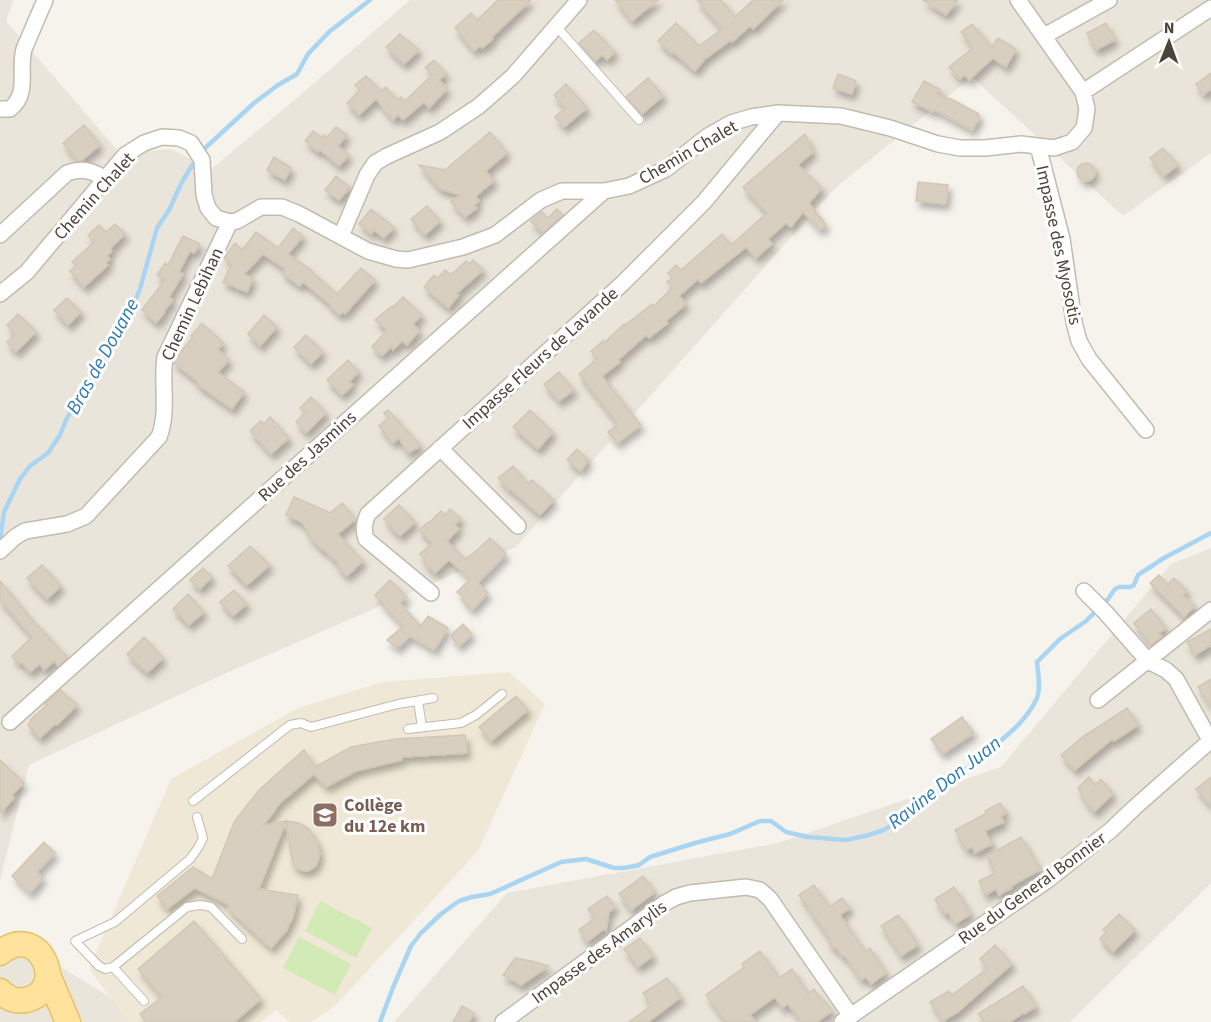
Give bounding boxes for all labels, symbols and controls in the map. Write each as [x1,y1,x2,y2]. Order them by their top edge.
north arrow [1139,12,1199,72]
text: N [1164,17,1175,39]
street label: Chemin Chalet [634,114,742,191]
street label: Chemin Chalet [48,147,141,246]
street label: Impasse des Myosotis [1029,163,1088,327]
street label: Chemin Lebihan [155,243,230,365]
street label: Impasse Fleurs de Lavande [457,282,624,435]
water label: Bras de Douane [59,294,146,419]
street label: Rue des Jasmins [253,405,362,507]
water label: Ravine Don Juan [882,730,1007,836]
place label: Collège du 12e km [344,793,425,839]
school or university icon: Collège du 12e km [310,800,340,830]
street label: Rue du General Bonnier [953,826,1112,951]
street label: Impasse des Amarylis [527,895,672,1010]

